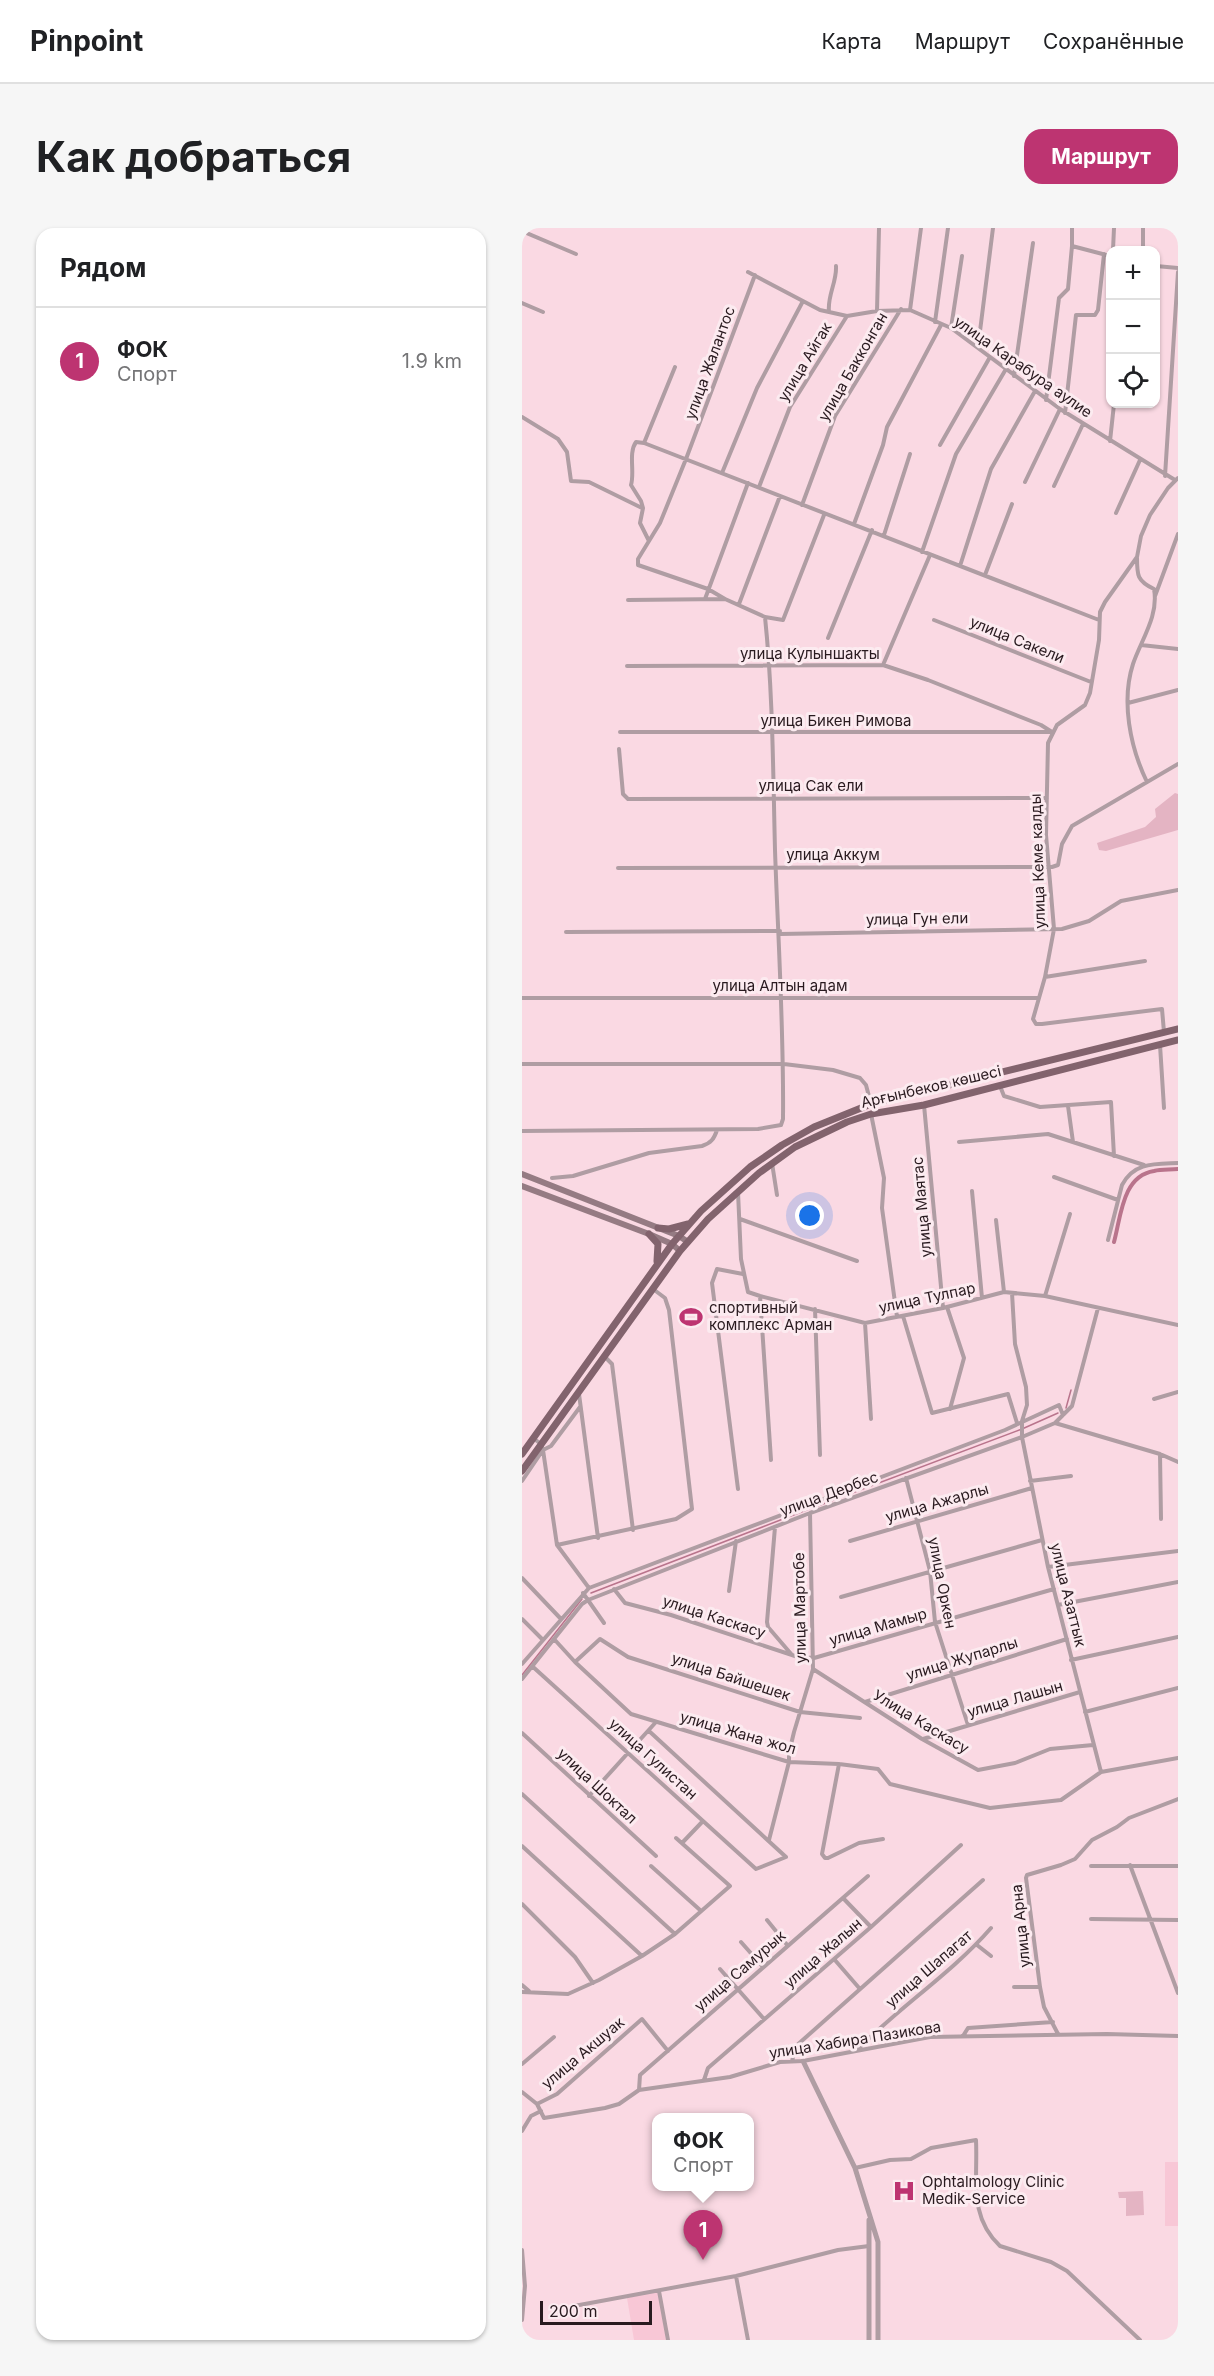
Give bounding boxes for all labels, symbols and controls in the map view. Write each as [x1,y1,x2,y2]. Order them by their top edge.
text: Pinpoint [30,24,143,58]
text: Карта [821,29,882,54]
text: Маршрут [915,29,1010,54]
text: Сохранённые [1043,29,1184,54]
button: Маршрут [1024,129,1178,184]
text: Как добраться [36,131,351,182]
map controls [1106,246,1160,408]
button: + [1106,246,1160,300]
text: Рядом [60,252,146,283]
button: − [1106,300,1160,354]
street label: улица Жалантос [680,304,739,422]
street label: улица Бакконган [814,309,891,425]
street label: улица Карабура аулие [950,312,1096,422]
street label: улица Айгак [773,319,836,405]
text: ФОК [117,336,168,362]
text: 1 [75,349,84,373]
text: 1.9 km [402,349,462,373]
button: locate [1106,354,1160,408]
text: Спорт [117,362,177,386]
street label: улица Сакели [967,612,1067,667]
street label: улица Кулыншакты [740,644,880,663]
street label: улица Бикен Римова [761,711,911,730]
street label: улица Сак ели [759,776,863,795]
street label: улица Кеме калды [1026,793,1049,929]
street label: улица Аккум [786,845,880,864]
street label: улица Гун ели [866,908,968,929]
street label: улица Алтын адам [713,976,848,995]
street label: Арғынбеков көшесі [859,1061,1003,1112]
street label: улица Маятас [908,1156,935,1258]
your location [795,1201,824,1230]
street label: улица Тулпар [877,1278,977,1317]
place label: спортивный комплекс Арман [709,1298,833,1334]
sports icon: спортивный комплекс Арман [678,1304,704,1330]
street label: улица Дербес [777,1467,881,1520]
street label: улица Ажарлы [883,1479,991,1526]
street label: улица Оркен [924,1535,961,1630]
street label: улица Азаттык [1046,1541,1091,1649]
street label: улица Мартобе [789,1552,810,1664]
street label: улица Каскасу [660,1591,769,1642]
street label: улица Мамыр [827,1604,929,1650]
street label: улица Жупарлы [904,1633,1020,1685]
street label: улица Байшешек [669,1648,793,1705]
street label: улица Лашын [965,1676,1065,1721]
street label: Улица Каскасу [870,1685,973,1758]
street label: улица Жана жол [678,1707,798,1758]
street label: улица Гулистан [605,1714,702,1803]
street label: улица Шоктал [553,1744,641,1827]
street label: улица Арна [1007,1883,1034,1969]
street label: улица Жалын [780,1914,866,1992]
street label: улица Самурык [690,1926,789,2015]
street label: улица Шапагат [881,1926,976,2011]
street label: улица Акшуак [537,2012,628,2093]
street label: улица Хабира Пазикова [768,2017,942,2062]
popup [652,2113,754,2191]
text: ФОК [673,2127,724,2153]
text: Спорт [673,2153,733,2177]
place label: Ophtalmology Clinic Medik-Service [922,2172,1064,2208]
hospital icon: Ophtalmology Clinic Medik-Service [891,2178,917,2204]
pin: 1 [684,2210,723,2260]
scale bar [540,2298,652,2326]
text: 200 m [549,2301,597,2321]

